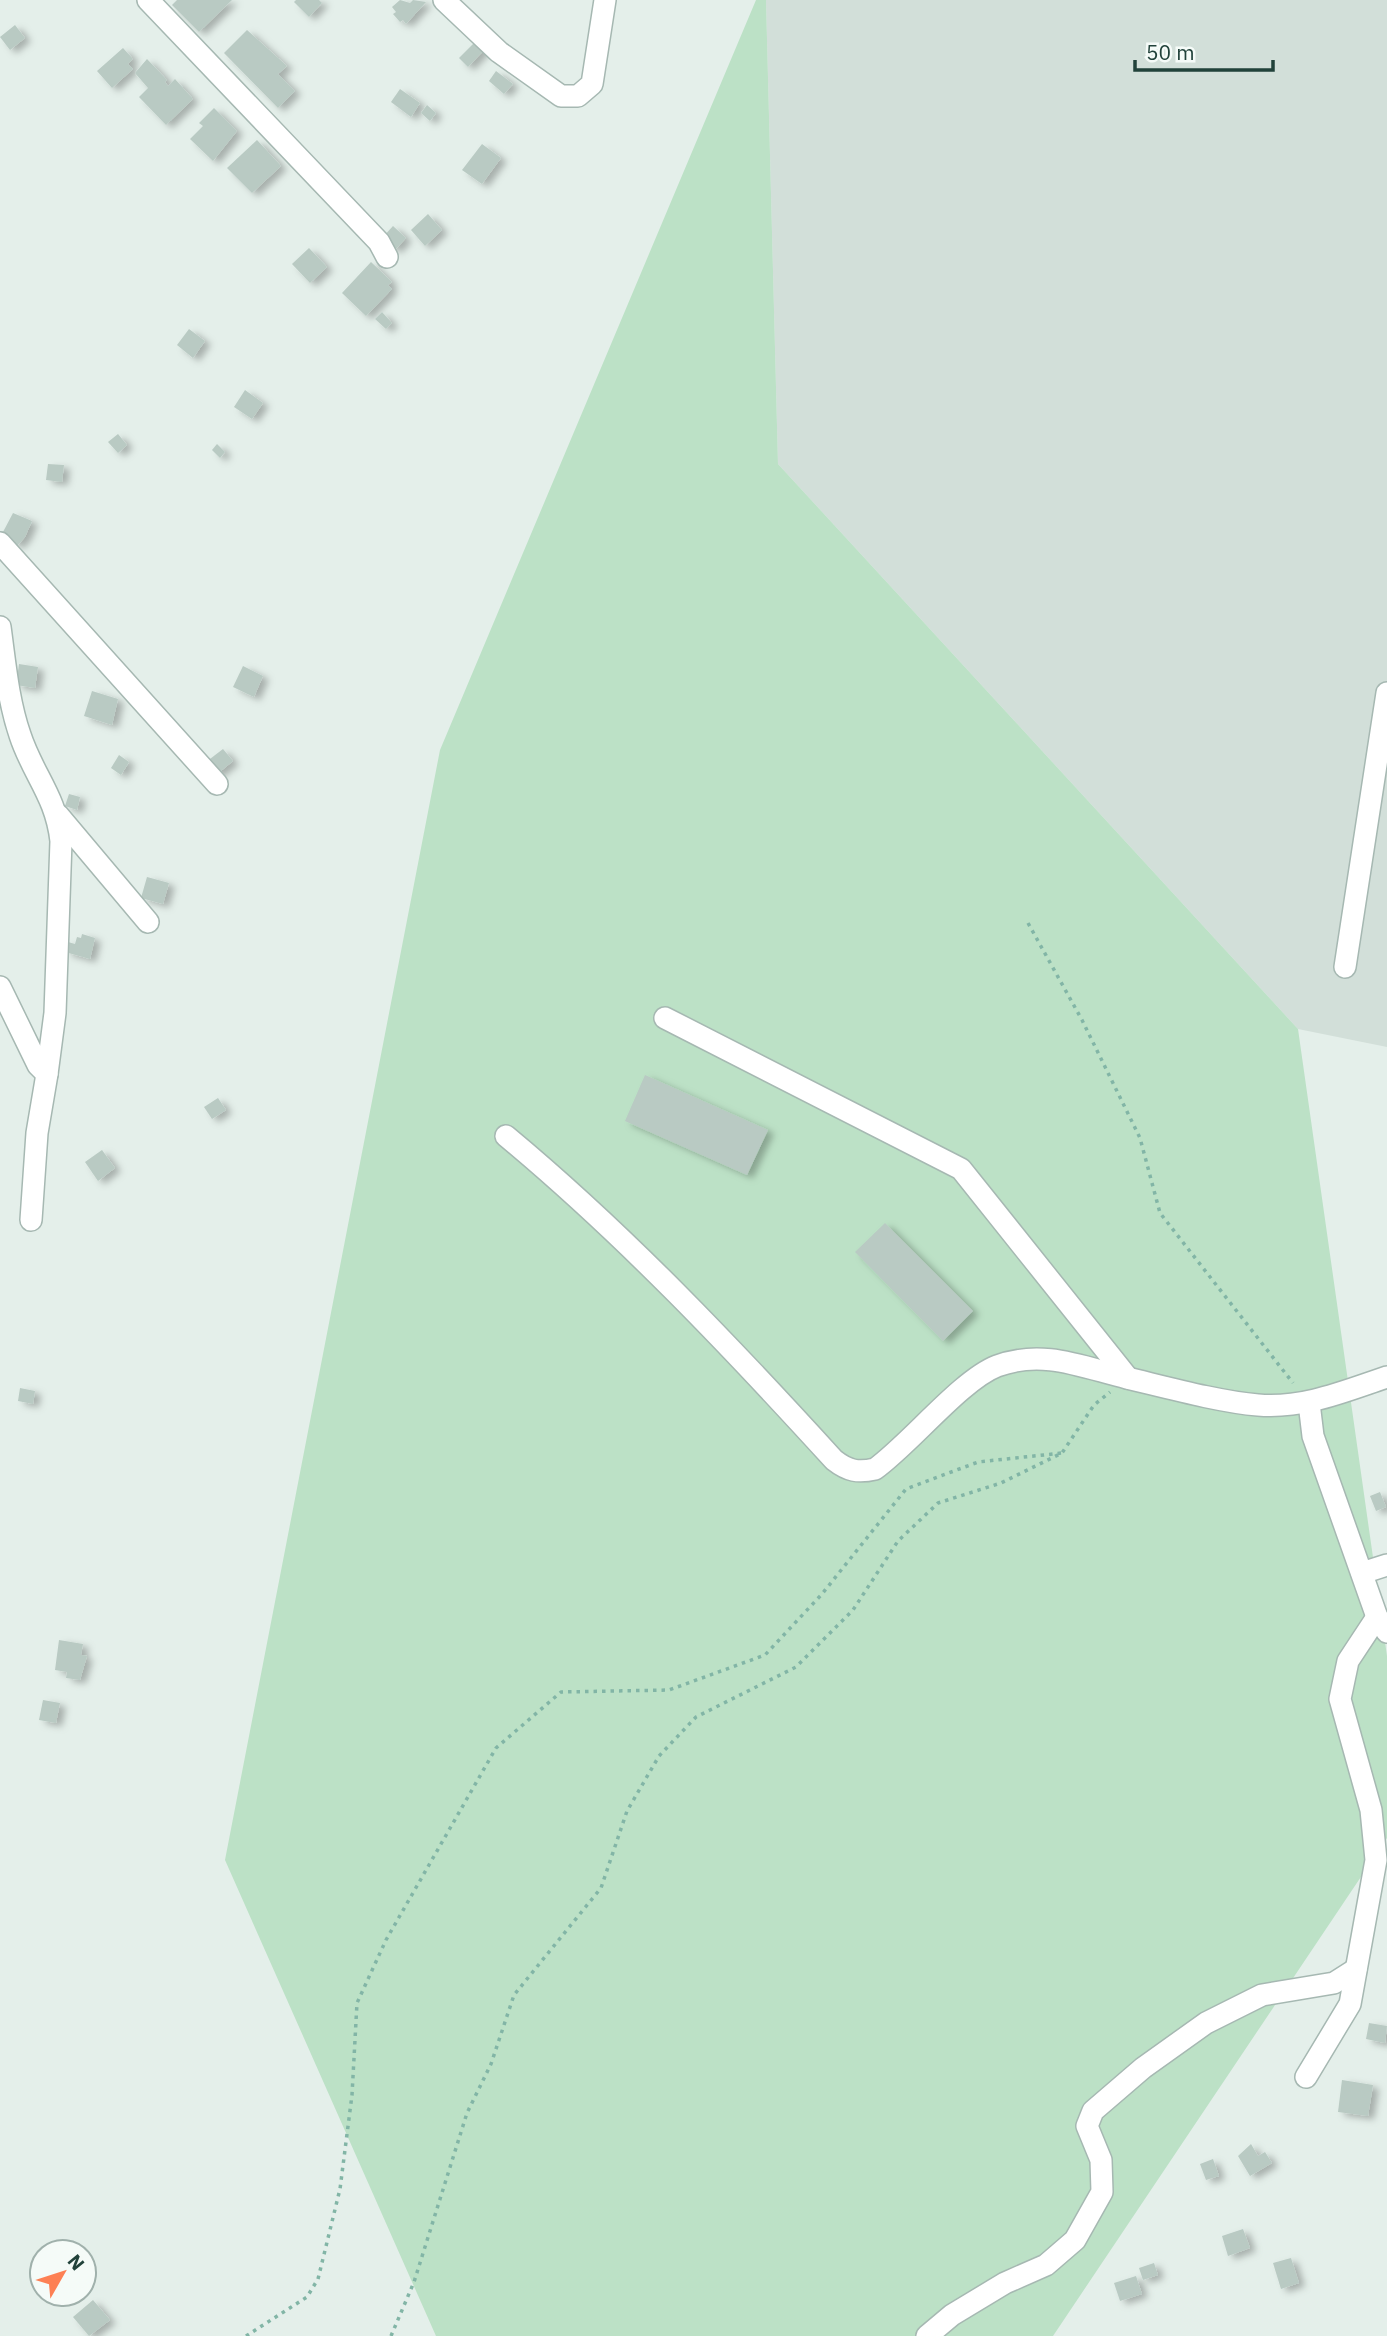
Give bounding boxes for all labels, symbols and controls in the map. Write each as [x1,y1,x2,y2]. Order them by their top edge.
scale bar [1135,28,1273,72]
text: 50 m [1146,38,1195,66]
north arrow [28,2238,98,2308]
text: N [63,2249,90,2275]

